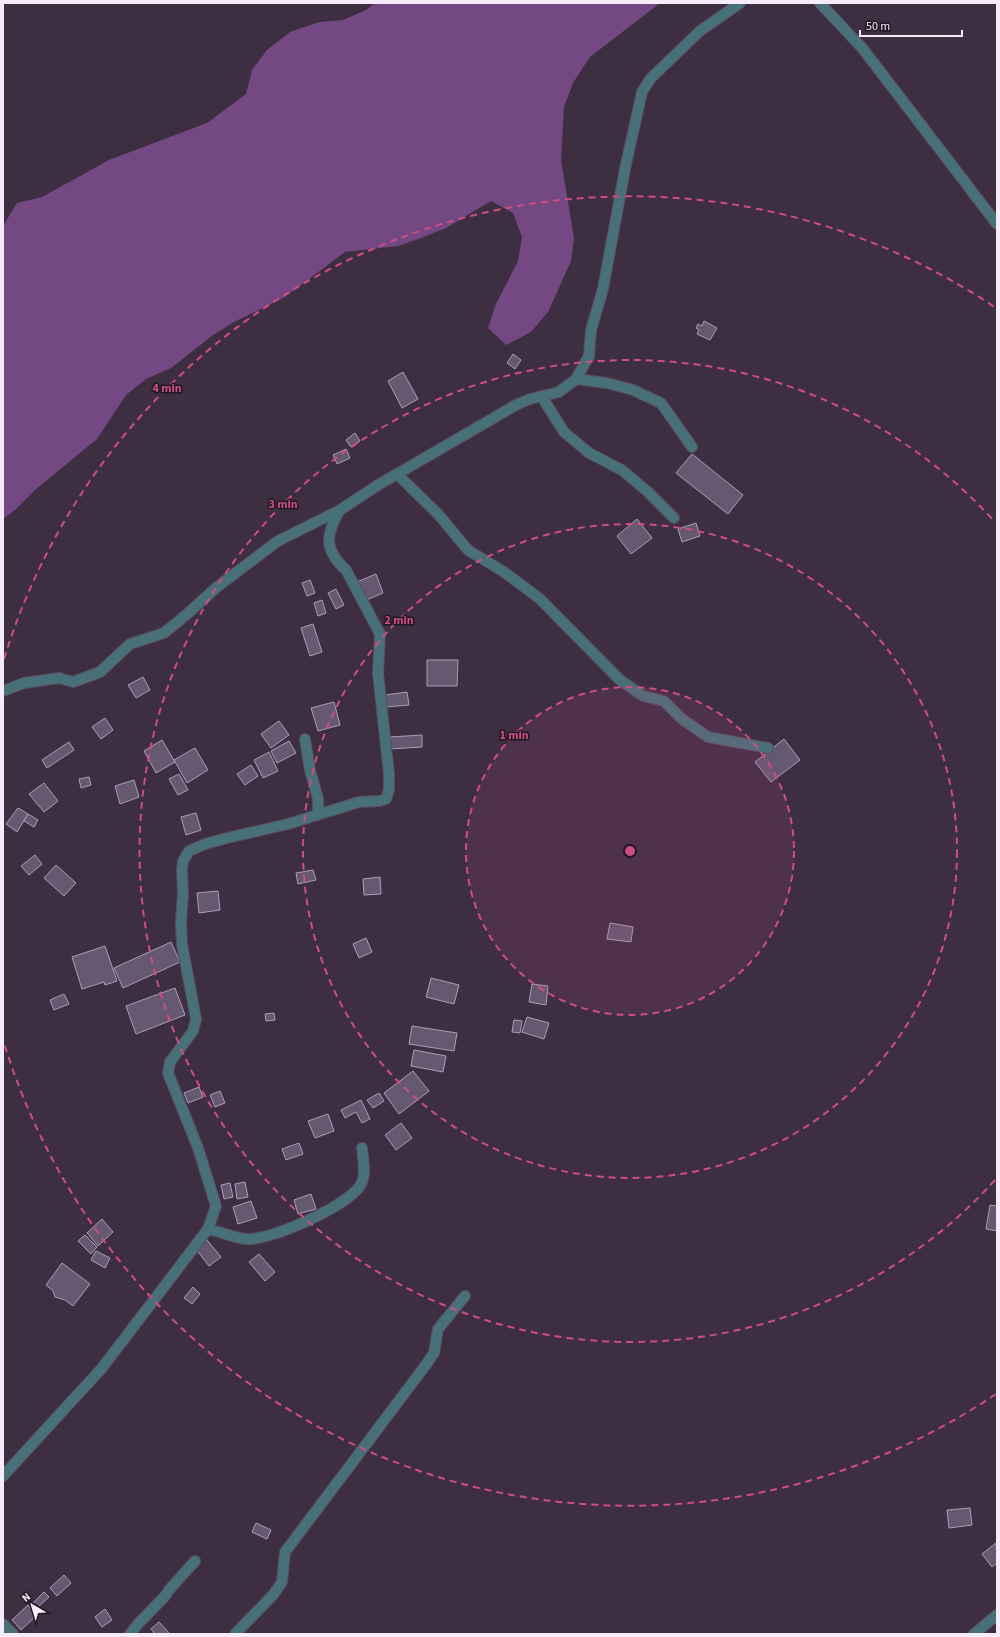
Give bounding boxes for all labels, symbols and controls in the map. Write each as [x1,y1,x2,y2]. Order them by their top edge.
scale bar [860,12,962,38]
text: 50 m [866,18,890,35]
text: 4 min [152,380,182,397]
text: 3 min [268,496,298,513]
text: 2 min [384,612,414,629]
text: 1 min [499,727,529,744]
centre of rings [623,844,637,858]
north arrow [12,1585,52,1625]
text: N [19,1589,34,1606]

